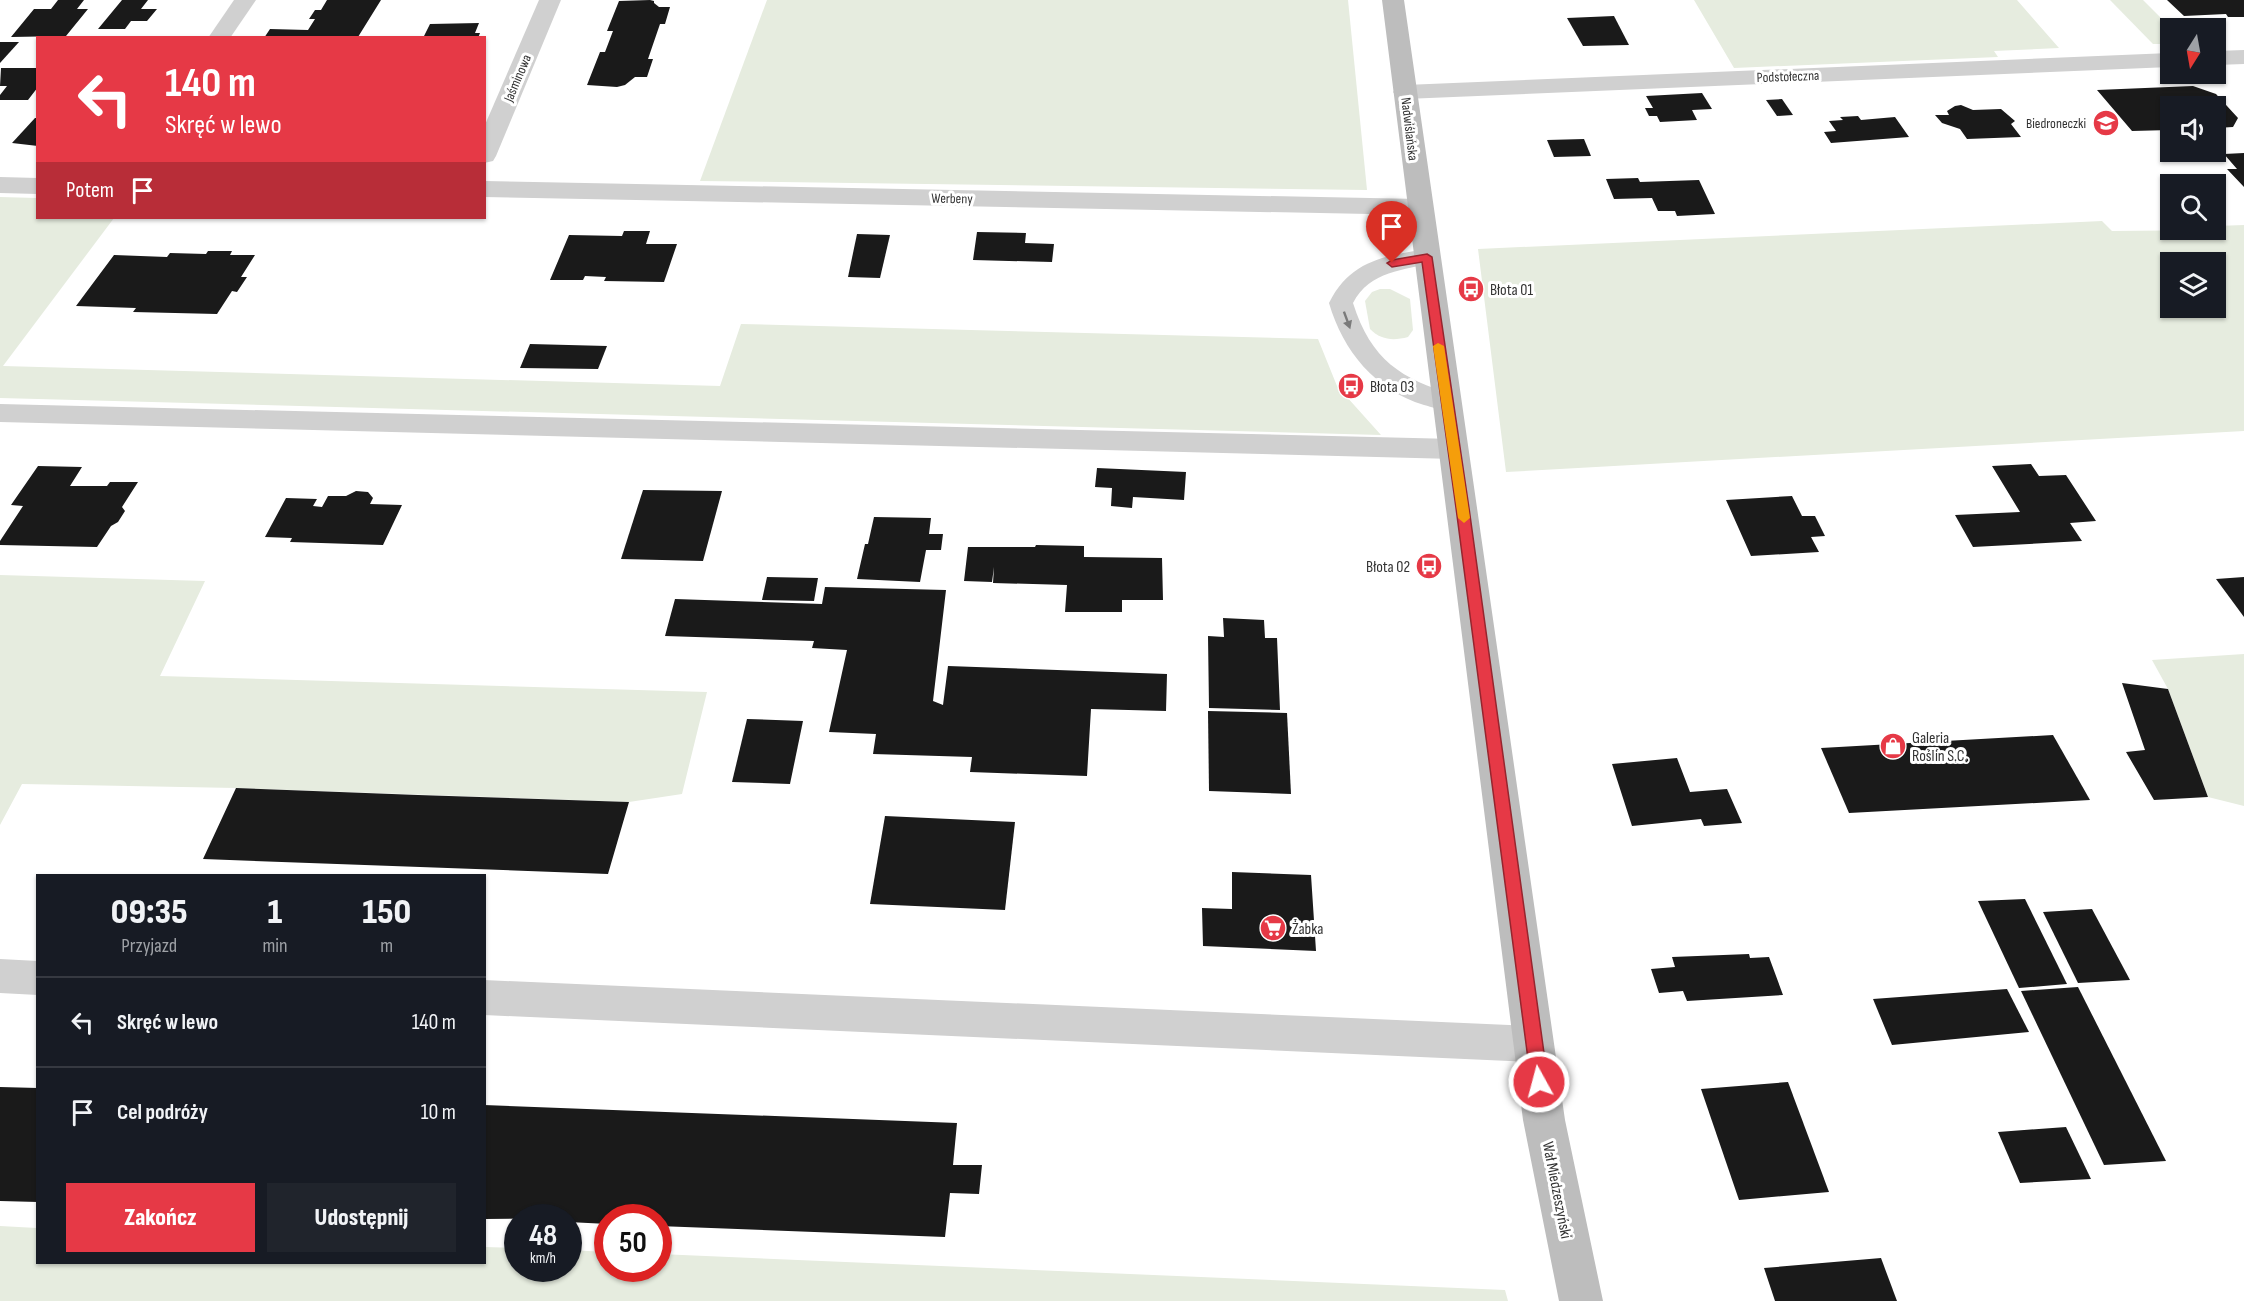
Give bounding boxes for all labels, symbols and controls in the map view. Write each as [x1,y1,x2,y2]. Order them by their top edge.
north arrow [2160,18,2226,84]
map controls [2160,18,2226,318]
street label: Jaśminowa [500,52,535,105]
text: 140 m [165,58,256,109]
icon: left [66,60,144,138]
street label: Podstołeczna [1756,67,1820,86]
street label: Nadwiślańska [1397,96,1422,162]
button: sound [2160,96,2226,162]
school or university icon: Biedroneczki [2091,108,2121,138]
text: Skręć w lewo [165,109,282,141]
place label: Biedroneczki [2026,115,2086,132]
icon: arrive [126,174,159,207]
button: search [2160,174,2226,240]
text: Potem [66,177,114,204]
street label: Werbeny [931,190,973,207]
pin [1366,201,1417,263]
icon: arrive [1375,210,1408,243]
button: layers [2160,252,2226,318]
bus stop icon: Błota 01 [1456,274,1486,304]
place label: Błota 01 [1490,281,1533,300]
one-way arrow [1342,311,1352,329]
bus stop icon: Błota 03 [1336,371,1366,401]
place label: Błota 03 [1370,378,1414,397]
bus stop icon: Błota 02 [1414,551,1444,581]
place label: Błota 02 [1366,558,1410,577]
place label: Galeria Roślin S.C. [1912,729,1968,766]
shop icon: Galeria Roślin S.C. [1878,731,1908,761]
text: 09:35 [111,891,188,934]
text: 1 [268,891,282,934]
text: 150 [362,891,411,934]
supermarket icon: Żabka [1258,913,1288,943]
place label: Żabka [1292,920,1324,939]
text: Przyjazd [121,934,177,958]
text: min [262,934,288,958]
text: m [380,934,393,958]
icon: left [66,1006,99,1039]
text: Skręć w lewo [117,1009,218,1036]
text: 140 m [412,1009,456,1036]
position arrow [1507,1050,1571,1114]
icon: arrive [66,1096,99,1129]
text: Cel podróży [117,1099,208,1126]
text: 10 m [421,1099,456,1126]
street label: Wał Miedzeszyński [1538,1140,1575,1240]
button: Zakończ [66,1183,255,1252]
button: Udostępnij [267,1183,456,1252]
speed limit sign: 50 [594,1204,672,1282]
text: 48 [529,1218,557,1254]
text: km/h [530,1249,556,1268]

